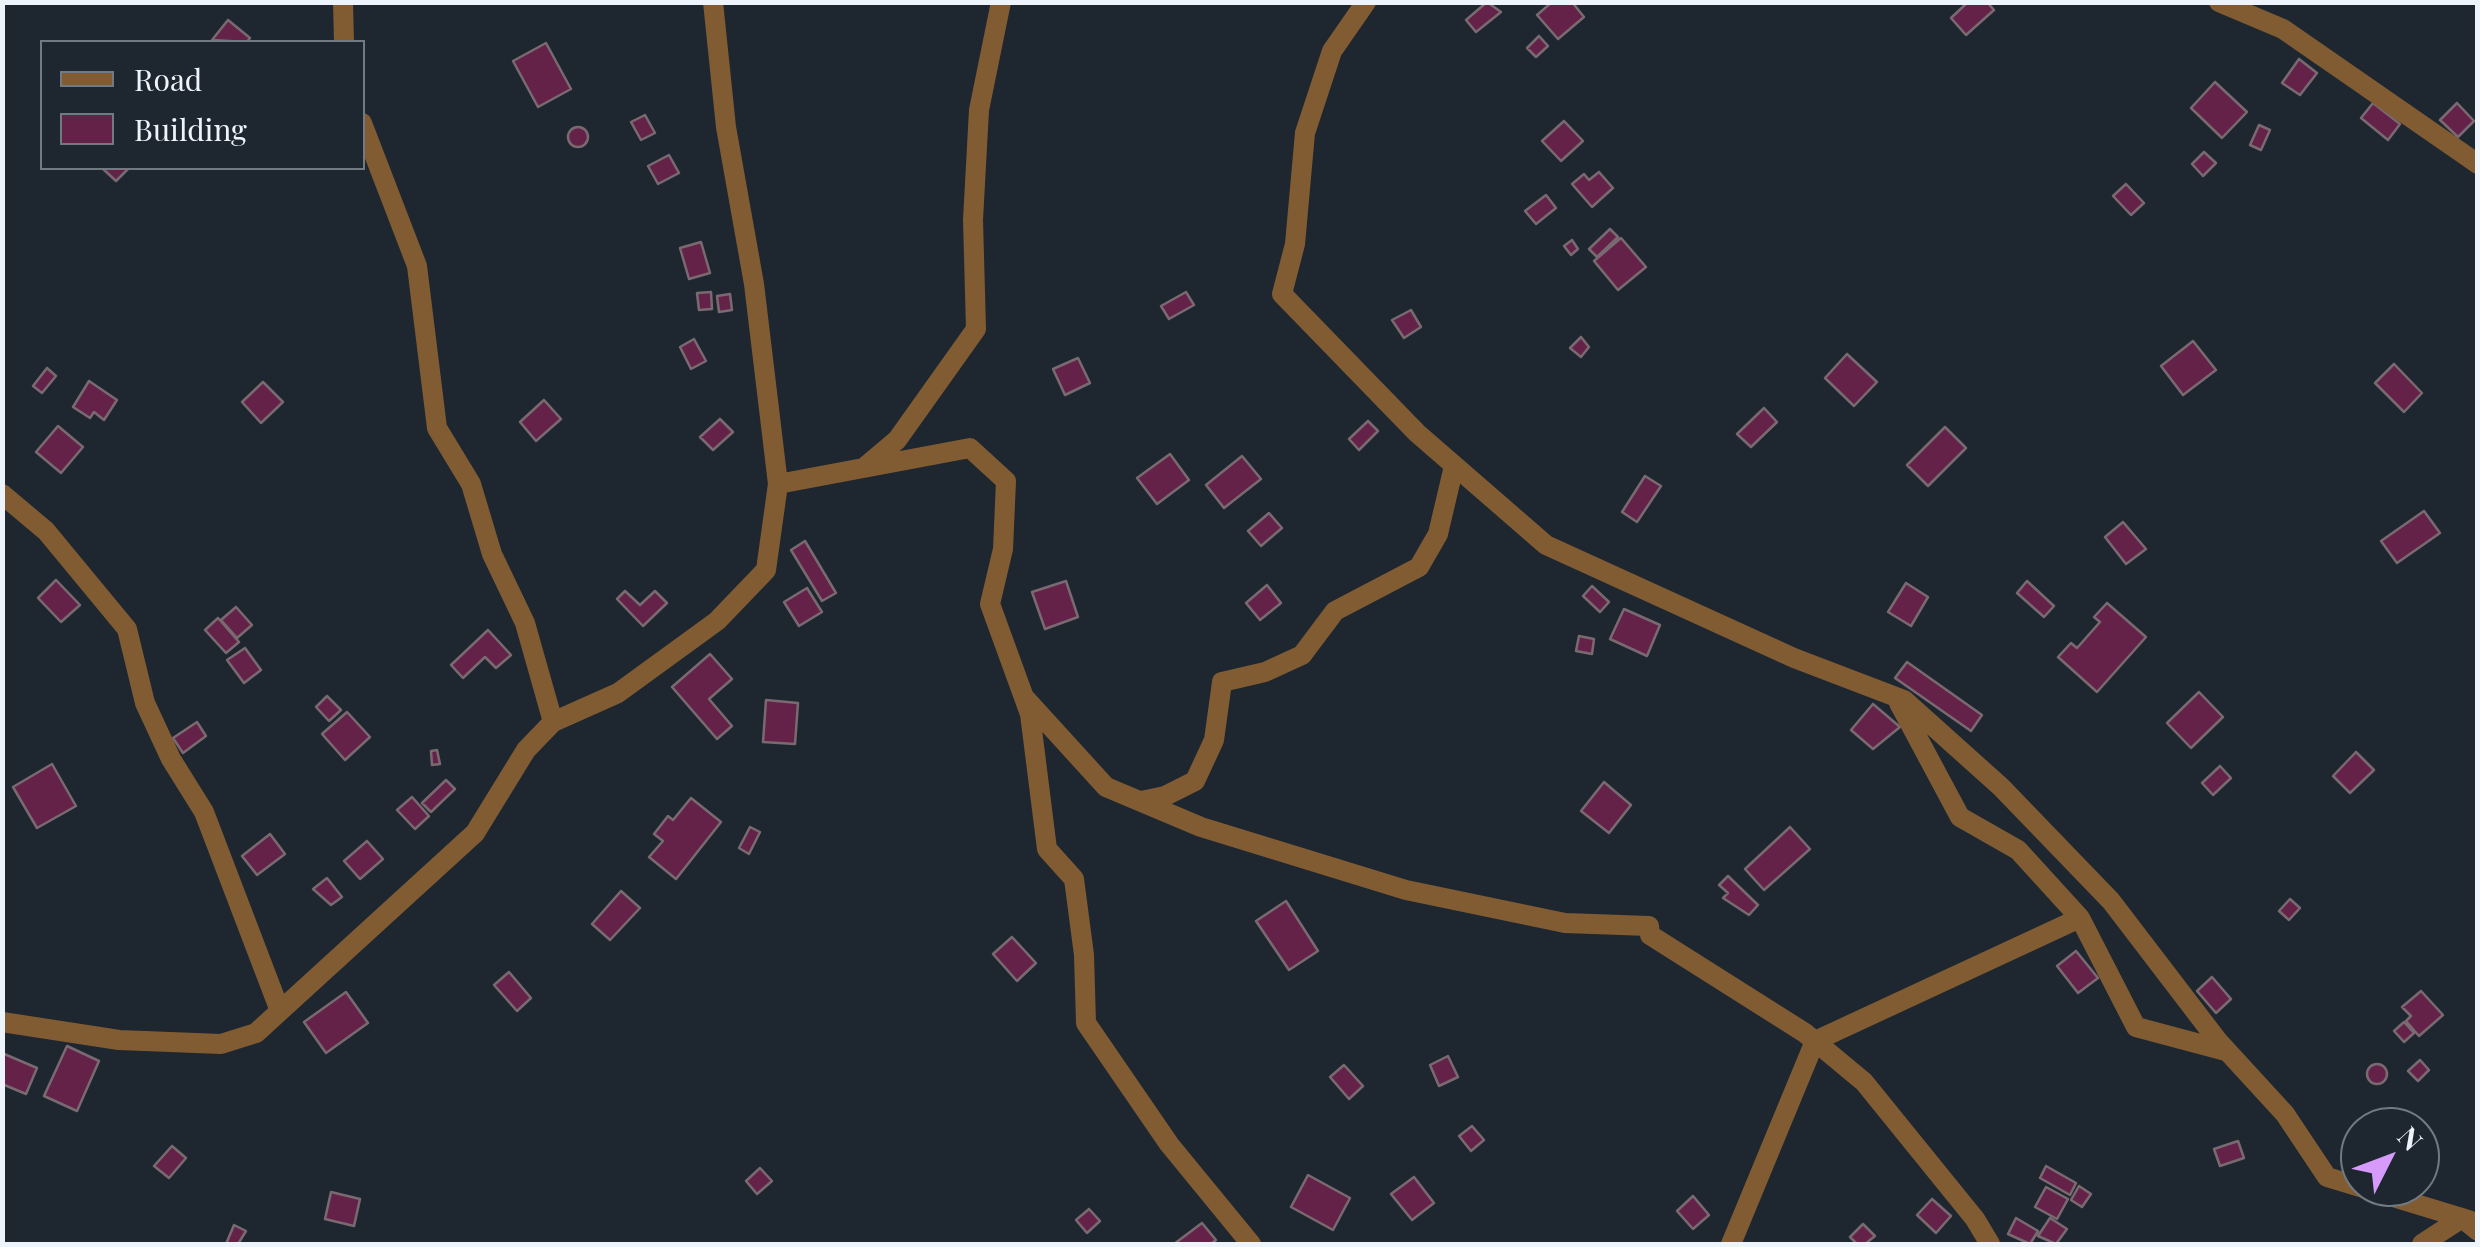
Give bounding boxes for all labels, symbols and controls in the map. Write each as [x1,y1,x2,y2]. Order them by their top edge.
legend [40,40,365,170]
text: Road [134,59,202,99]
text: Building [134,109,247,149]
north arrow [2340,1107,2440,1207]
text: N [2391,1118,2432,1158]

